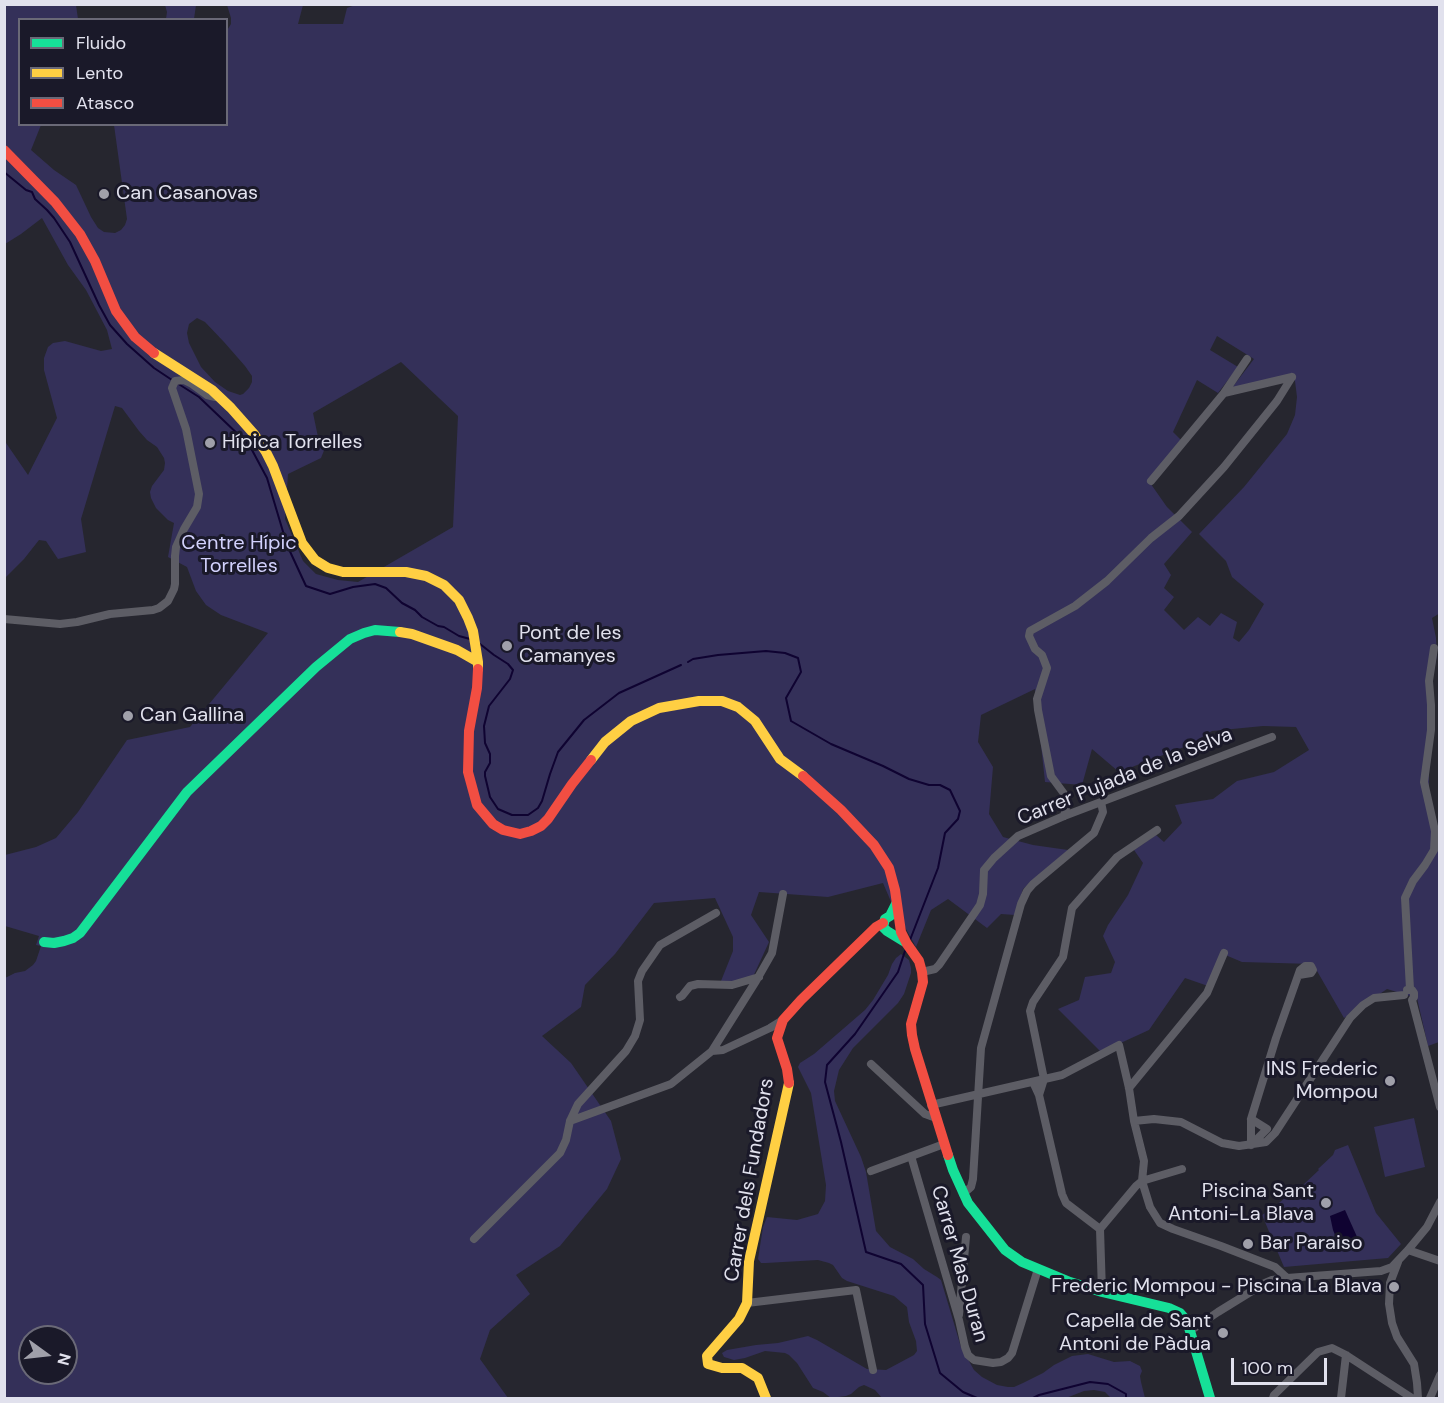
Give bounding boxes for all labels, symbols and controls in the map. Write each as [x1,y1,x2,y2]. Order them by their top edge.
legend [18,18,228,126]
text: Fluido [76,31,126,55]
text: Lento [76,61,123,85]
text: Atasco [76,91,134,115]
place label: Can Casanovas [116,182,258,206]
marker: Can Casanovas [97,187,111,201]
place label: Hípica Torrelles [222,431,362,455]
marker: Hípica Torrelles [203,436,217,450]
park label: Centre Hípic Torrelles [181,532,297,579]
place label: Pont de les Camanyes [519,622,622,669]
marker: Pont de les Camanyes [500,639,514,653]
place label: Can Gallina [140,704,244,728]
marker: Can Gallina [121,709,135,723]
street label: Carrer Pujada de la Selva [1014,723,1236,831]
place label: INS Frederic Mompou [1266,1058,1378,1105]
marker: INS Frederic Mompou [1383,1074,1397,1088]
street label: Carrer dels Fundadors [720,1076,780,1284]
place label: Piscina Sant Antoni-La Blava [1168,1180,1314,1227]
street label: Carrer Mas Duran [925,1183,993,1345]
marker: Piscina Sant Antoni-La Blava [1319,1196,1333,1210]
place label: Bar Paraiso [1260,1232,1363,1256]
marker: Bar Paraiso [1241,1237,1255,1251]
place label: Frederic Mompou - Piscina La Blava [1051,1275,1382,1299]
marker: Frederic Mompou - Piscina La Blava [1387,1280,1401,1294]
place label: Capella de Sant Antoni de Pàdua [1059,1310,1211,1357]
north arrow [18,1325,78,1385]
marker: Capella de Sant Antoni de Pàdua [1216,1326,1230,1340]
scale bar [1234,1346,1330,1384]
text: N [52,1351,76,1368]
text: 100 m [1242,1356,1293,1380]

